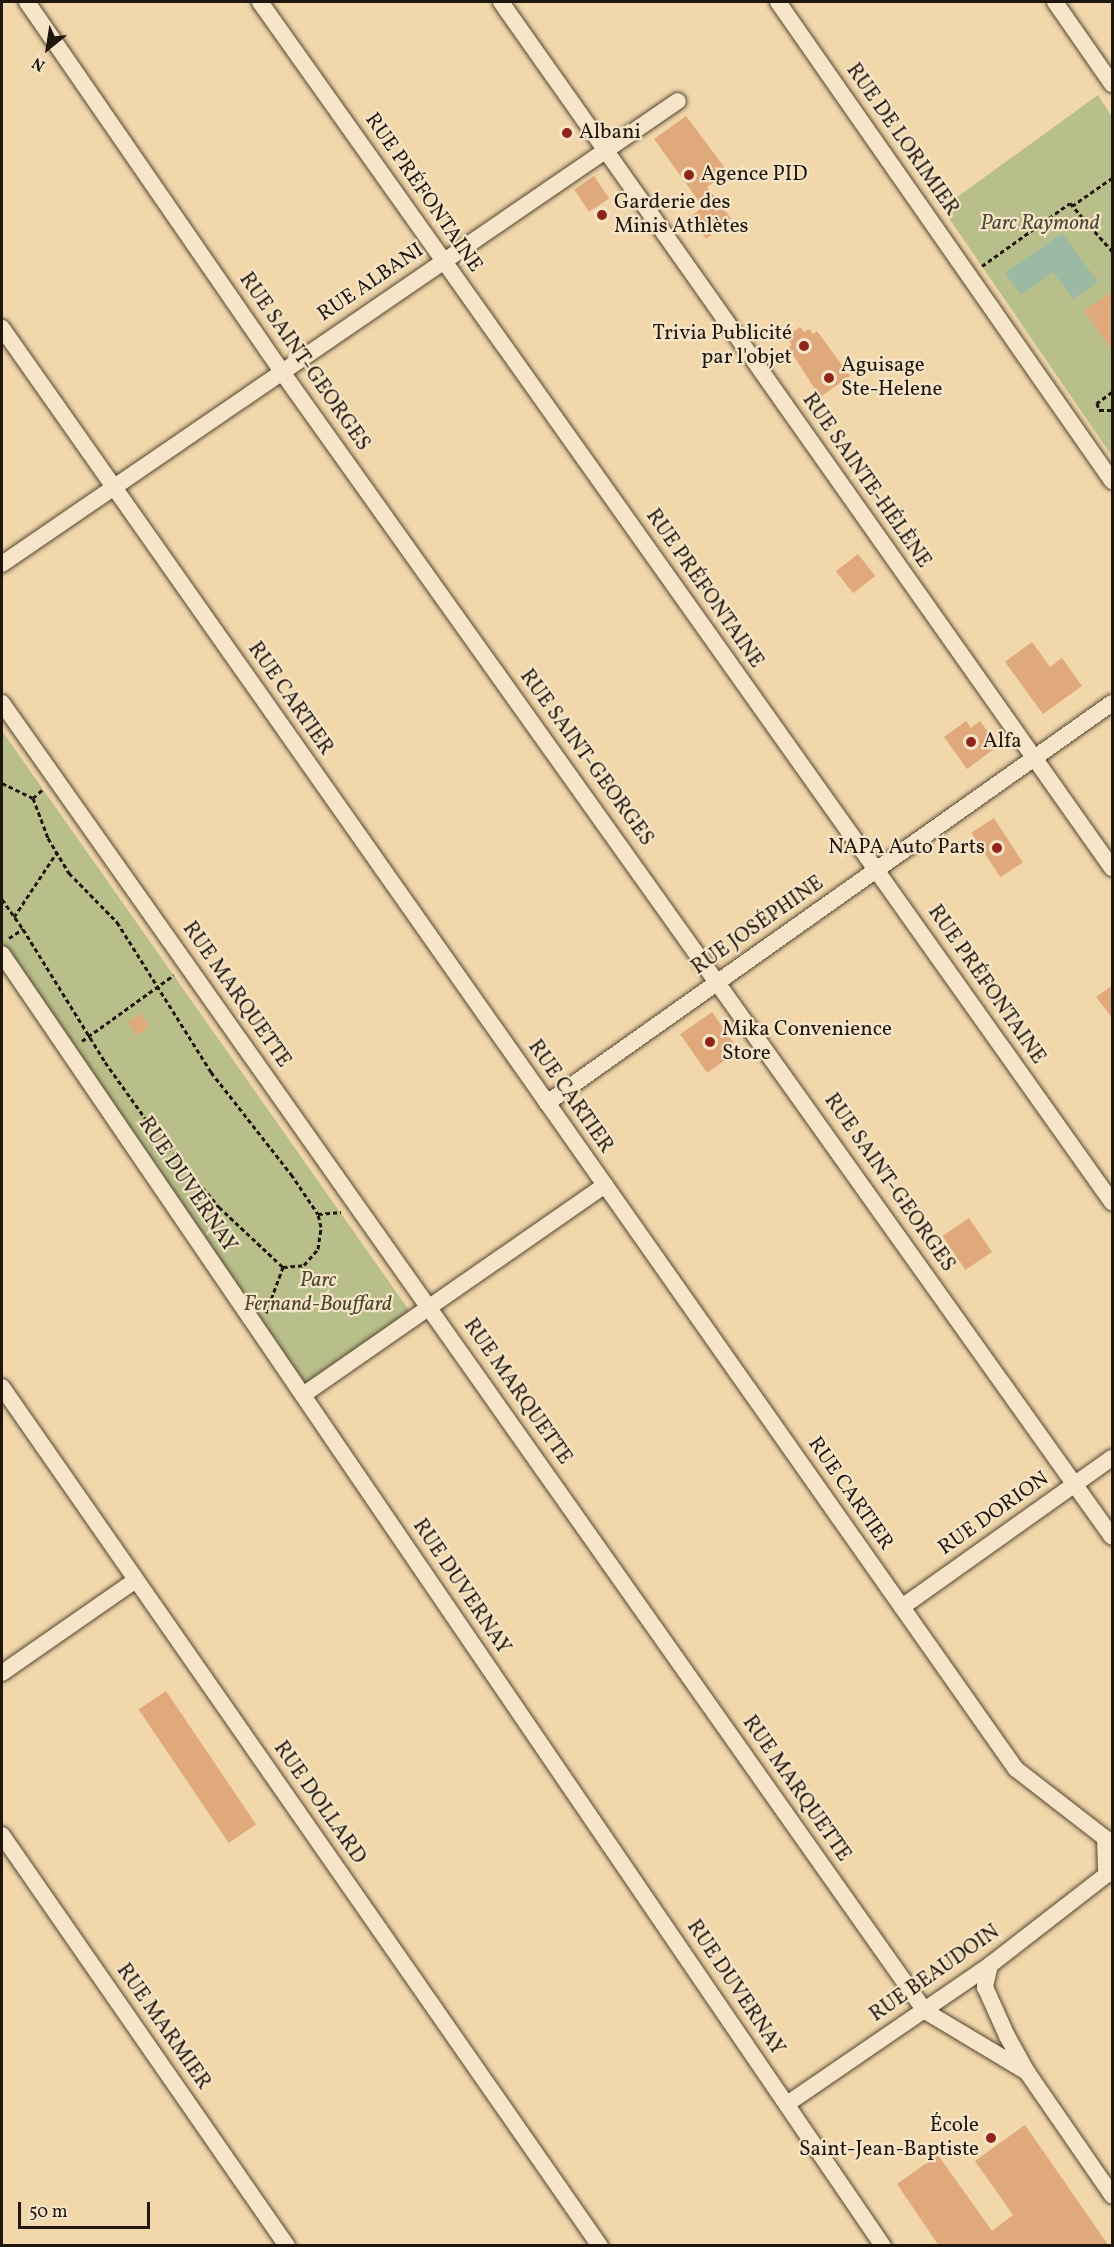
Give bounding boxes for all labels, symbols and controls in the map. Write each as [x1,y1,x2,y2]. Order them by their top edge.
north arrow [18,18,78,78]
text: N [28,51,50,76]
street label: RUE DE LORIMIER [840,59,964,221]
street label: RUE PRÉFONTAINE [359,109,487,277]
place label: Albani [579,120,641,146]
marker: Albani [560,126,574,140]
place label: Agence PID [701,162,808,188]
marker: Agence PID [682,168,696,182]
place label: Garderie des Minis Athlètes [614,190,749,240]
marker: Garderie des Minis Athlètes [595,208,609,222]
park label: Parc Raymond [980,211,1100,237]
street label: RUE ALBANI [313,238,429,328]
street label: RUE SAINT-GEORGES [233,268,375,456]
place label: Trivia Publicité par l'objet [653,321,792,371]
marker: Trivia Publicité par l'objet [797,339,811,353]
place label: Aguisage Ste-Helene [841,353,942,403]
marker: Aguisage Ste-Helene [822,371,836,385]
street label: RUE SAINTE-HÉLÈNE [796,389,936,573]
street label: RUE PRÉFONTAINE [640,505,768,673]
street label: RUE CARTIER [242,638,338,760]
street label: RUE SAINT-GEORGES [514,665,658,851]
place label: Alfa [983,729,1022,755]
marker: Alfa [964,735,978,749]
place label: NAPA Auto Parts [828,835,985,861]
marker: NAPA Auto Parts [990,841,1004,855]
street label: RUE JOSÉPHINE [687,871,829,981]
street label: RUE PRÉFONTAINE [922,901,1050,1069]
street label: RUE MARQUETTE [176,917,296,1073]
place label: Mika Convenience Store [722,1017,892,1067]
marker: Mika Convenience Store [703,1035,717,1049]
street label: RUE CARTIER [522,1036,618,1158]
street label: RUE SAINT-GEORGES [818,1089,960,1277]
street label: RUE DUVERNAY [132,1113,242,1257]
park label: Parc Fernand-Bouffard [244,1268,392,1318]
street label: RUE MARQUETTE [457,1314,577,1470]
street label: RUE CARTIER [802,1433,898,1555]
street label: RUE DORION [934,1467,1054,1561]
street label: RUE DUVERNAY [406,1515,516,1659]
street label: RUE MARQUETTE [736,1711,856,1867]
street label: RUE DOLLARD [267,1737,371,1869]
street label: RUE DUVERNAY [680,1916,790,2060]
street label: RUE BEAUDOIN [865,1920,1005,2028]
street label: RUE MARMIER [110,1959,216,2095]
place label: École Saint-Jean-Baptiste [799,2113,979,2163]
marker: École Saint-Jean-Baptiste [984,2131,998,2145]
scale bar [21,2190,153,2228]
text: 50 m [29,2200,68,2225]

